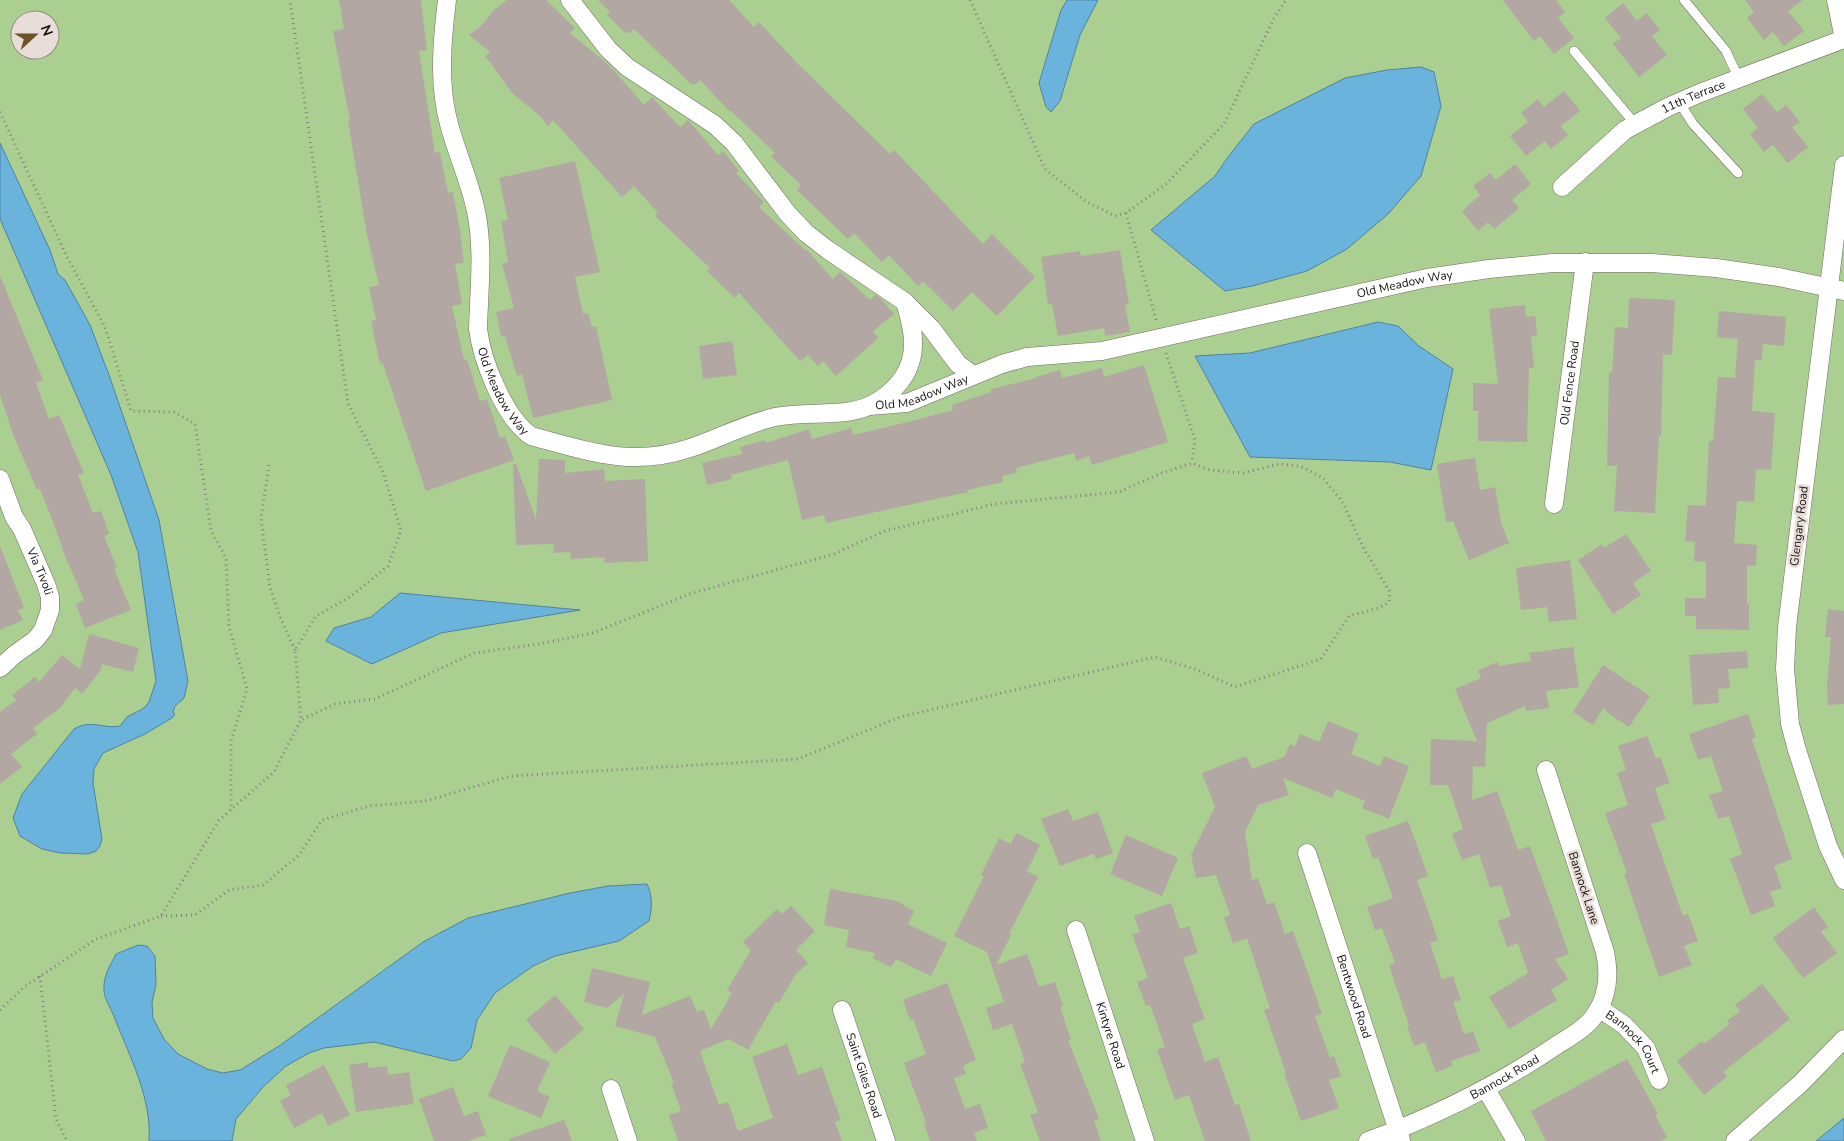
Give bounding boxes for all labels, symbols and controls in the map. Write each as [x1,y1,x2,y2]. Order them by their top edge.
north arrow [10,10,60,60]
text: N [36,22,57,39]
street label: 11th Terrace [1658,76,1727,117]
street label: Old Meadow Way [1355,266,1454,302]
street label: Old Fence Road [1556,340,1583,426]
street label: Old Meadow Way [474,345,533,439]
street label: Old Meadow Way [875,370,972,413]
street label: Glengary Road [1786,485,1812,567]
street label: Via Tivoli [23,544,57,597]
street label: Bannock Lane [1565,850,1603,926]
street label: Bentwood Road [1333,953,1375,1040]
street label: Kintyre Road [1092,1000,1129,1071]
street label: Bannock Court [1602,1007,1664,1076]
street label: Saint Giles Road [842,1031,886,1120]
street label: Bannock Road [1467,1051,1542,1103]

